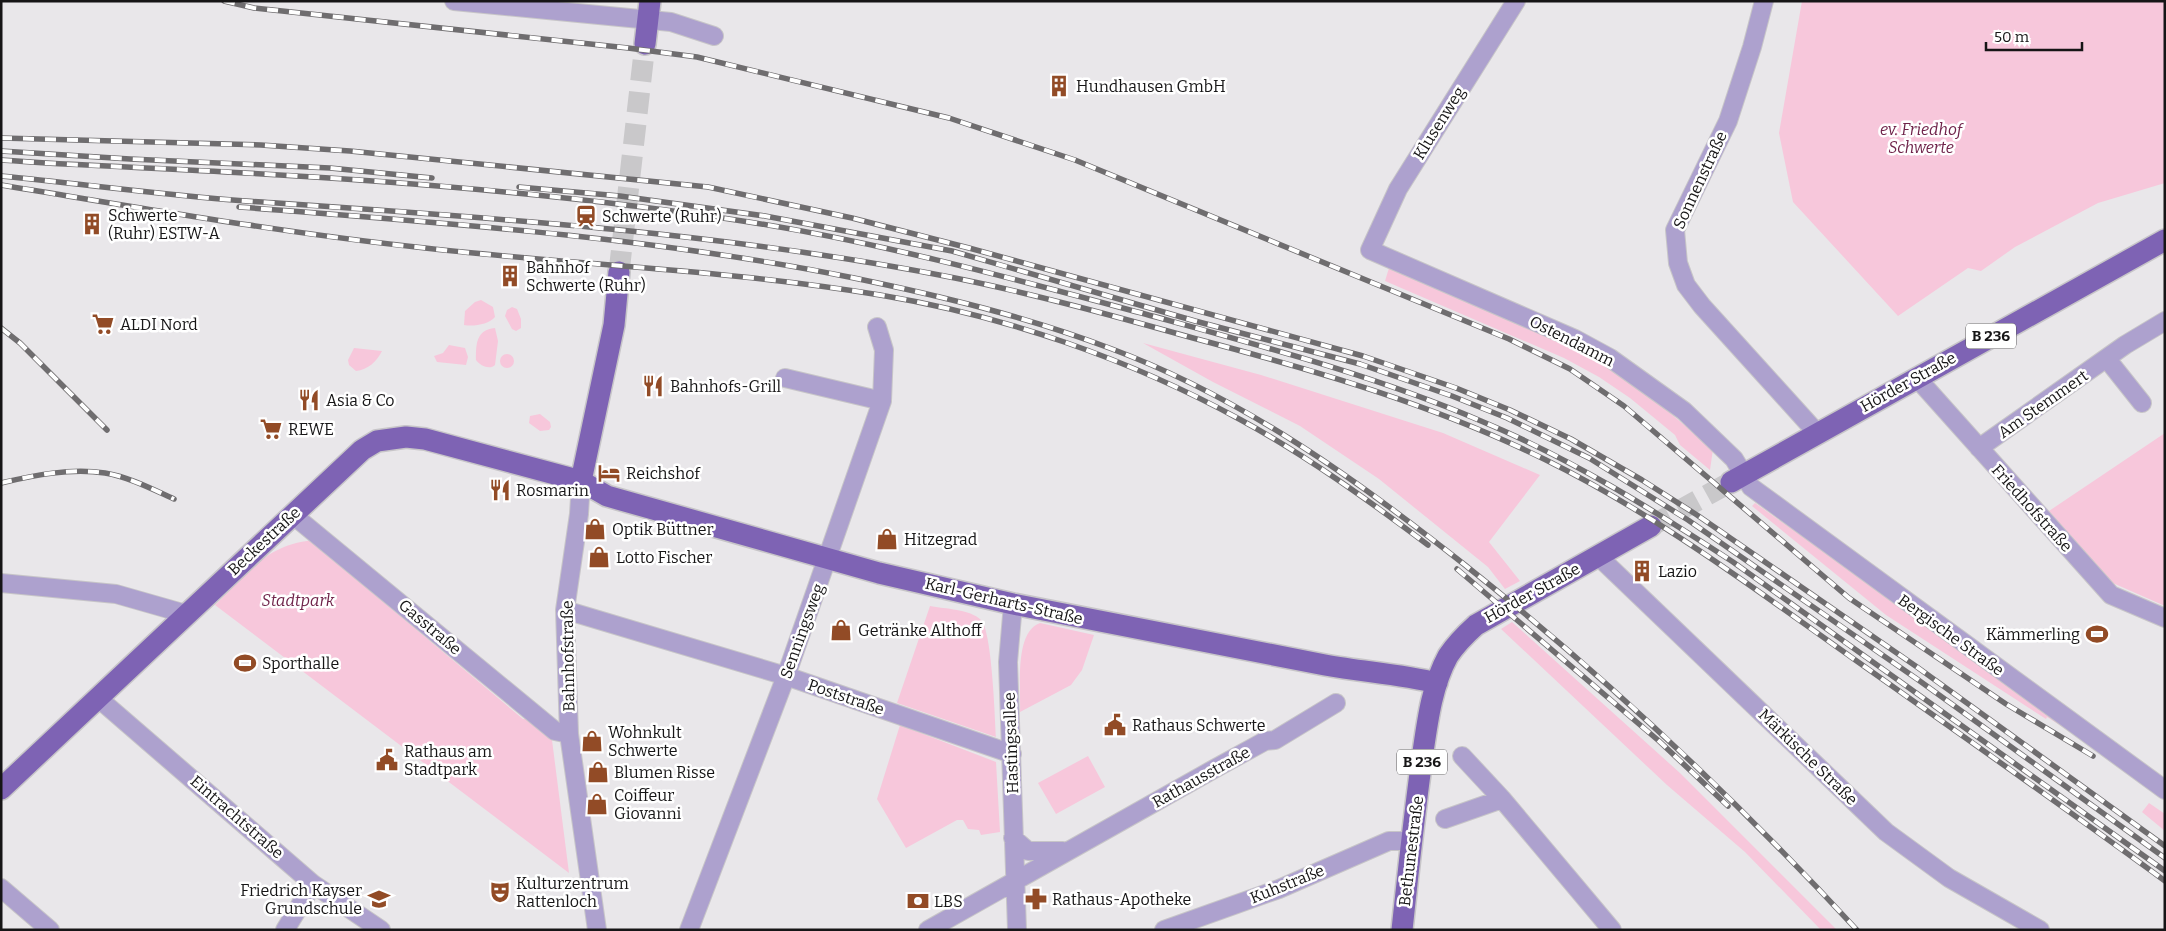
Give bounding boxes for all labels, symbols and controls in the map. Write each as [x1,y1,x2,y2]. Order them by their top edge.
scale bar [1986,20,2082,52]
text: 50 m [1994,28,2030,46]
building icon: Hundhausen GmbH [1046,73,1072,99]
place label: Hundhausen GmbH [1076,77,1226,96]
street label: Klusenweg [1409,83,1469,163]
park label: ev. Friedhof Schwerte [1880,120,1965,157]
street label: Sonnenstraße [1669,128,1731,232]
station icon: Schwerte (Ruhr) [573,203,599,229]
place label: Schwerte (Ruhr) ESTW-A [108,206,221,243]
place label: Schwerte (Ruhr) [602,207,722,226]
building icon: Schwerte (Ruhr) ESTW-A [79,211,105,237]
place label: Bahnhof Schwerte (Ruhr) [526,258,646,295]
building icon: Bahnhof Schwerte (Ruhr) [497,263,523,289]
supermarket icon: ALDI Nord [90,311,116,337]
street label: Ostendamm [1526,312,1618,370]
place label: ALDI Nord [120,315,198,334]
road number: B 236 [1966,324,2016,348]
street label: Hörder Straße [1857,348,1959,416]
street label: Am Stemmert [1994,366,2092,442]
restaurant icon: Bahnhofs-Grill [640,373,666,399]
place label: Bahnhofs-Grill [670,377,782,396]
restaurant icon: Asia & Co [296,387,322,413]
place label: Asia & Co [326,391,395,410]
supermarket icon: REWE [258,416,284,442]
place label: REWE [288,420,334,439]
hotel icon: Reichshof [596,460,622,486]
street label: Friedhofstraße [1988,460,2076,556]
place label: Reichshof [626,464,701,483]
restaurant icon: Rosmarin [487,477,513,503]
place label: Rosmarin [516,481,589,500]
street label: Beckestraße [224,503,304,579]
shop icon: Optik Büttner [582,516,608,542]
place label: Optik Büttner [612,520,714,539]
shop icon: Hitzegrad [874,526,900,552]
place label: Hitzegrad [904,530,978,549]
shop icon: Lotto Fischer [586,544,612,570]
place label: Lotto Fischer [616,548,712,567]
building icon: Lazio [1629,558,1655,584]
street label: Hörder Straße [1481,559,1583,627]
place label: Lazio [1658,562,1697,581]
street label: Karl-Gerharts-Straße [923,574,1085,628]
street label: Senningsweg [776,581,828,681]
street label: Bergische Straße [1894,590,2008,680]
park label: Stadtpark [262,591,335,610]
street label: Gasstraße [395,595,465,659]
street label: Bahnhofstraße [558,600,578,712]
shop icon: Getränke Althoff [828,617,854,643]
place label: Getränke Althoff [858,621,983,640]
sports icon: Kämmerling [2084,621,2110,647]
place label: Kämmerling [1986,625,2080,644]
sports icon: Sporthalle [232,650,258,676]
place label: Sporthalle [262,654,339,673]
street label: Poststraße [805,675,887,719]
street label: Hastingsallee [1000,692,1022,794]
street label: Märkische Straße [1755,705,1861,809]
public building icon: Rathaus Schwerte [1102,712,1128,738]
place label: Rathaus Schwerte [1132,716,1266,735]
place label: Wohnkult Schwerte [608,723,682,760]
shop icon: Wohnkult Schwerte [579,728,605,754]
place label: Rathaus am Stadtpark [404,742,492,779]
street label: Rathausstraße [1149,742,1253,812]
public building icon: Rathaus am Stadtpark [374,747,400,773]
road number: B 236 [1397,750,1447,774]
shop icon: Blumen Risse [585,759,611,785]
place label: Blumen Risse [614,763,715,782]
street label: Eintrachtstraße [187,771,287,863]
place label: Coiffeur Giovanni [614,786,682,823]
shop icon: Coiffeur Giovanni [584,791,610,817]
street label: Bethunestraße [1395,795,1427,907]
street label: Kuhstraße [1247,860,1327,908]
place label: Kulturzentrum Rattenloch [516,874,629,911]
theatre icon: Kulturzentrum Rattenloch [487,879,513,905]
place label: Friedrich Kayser Grundschule [240,881,362,918]
school or university icon: Friedrich Kayser Grundschule [366,886,392,912]
pharmacy icon: Rathaus-Apotheke [1023,886,1049,912]
bank icon: LBS [905,888,931,914]
place label: Rathaus-Apotheke [1052,890,1191,909]
place label: LBS [934,892,963,911]

